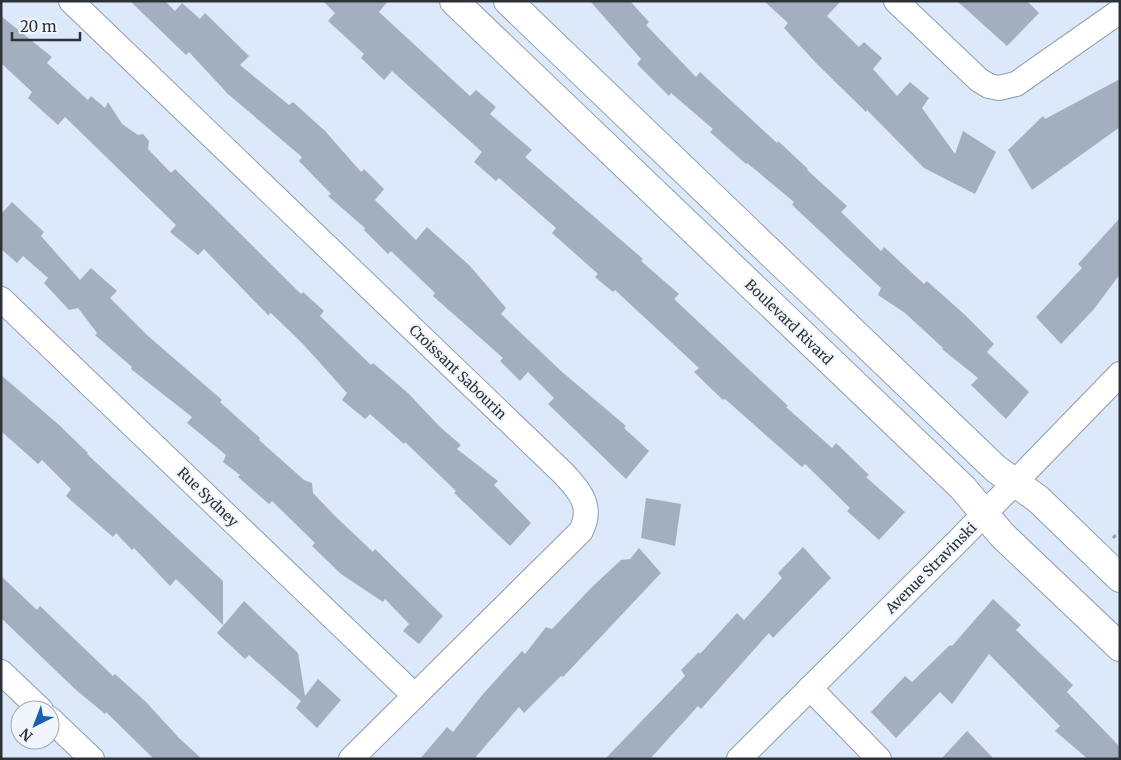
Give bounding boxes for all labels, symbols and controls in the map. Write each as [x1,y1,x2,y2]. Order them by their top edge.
scale bar [12,10,80,42]
text: 20 m [20,17,57,36]
street label: Boulevard Rivard [741,276,837,369]
street label: Croissant Sabourin [406,321,510,423]
street label: Rue Sydney [174,463,243,531]
street label: Avenue Stravinski [881,518,981,618]
north arrow [10,700,60,750]
text: N [16,724,36,745]

